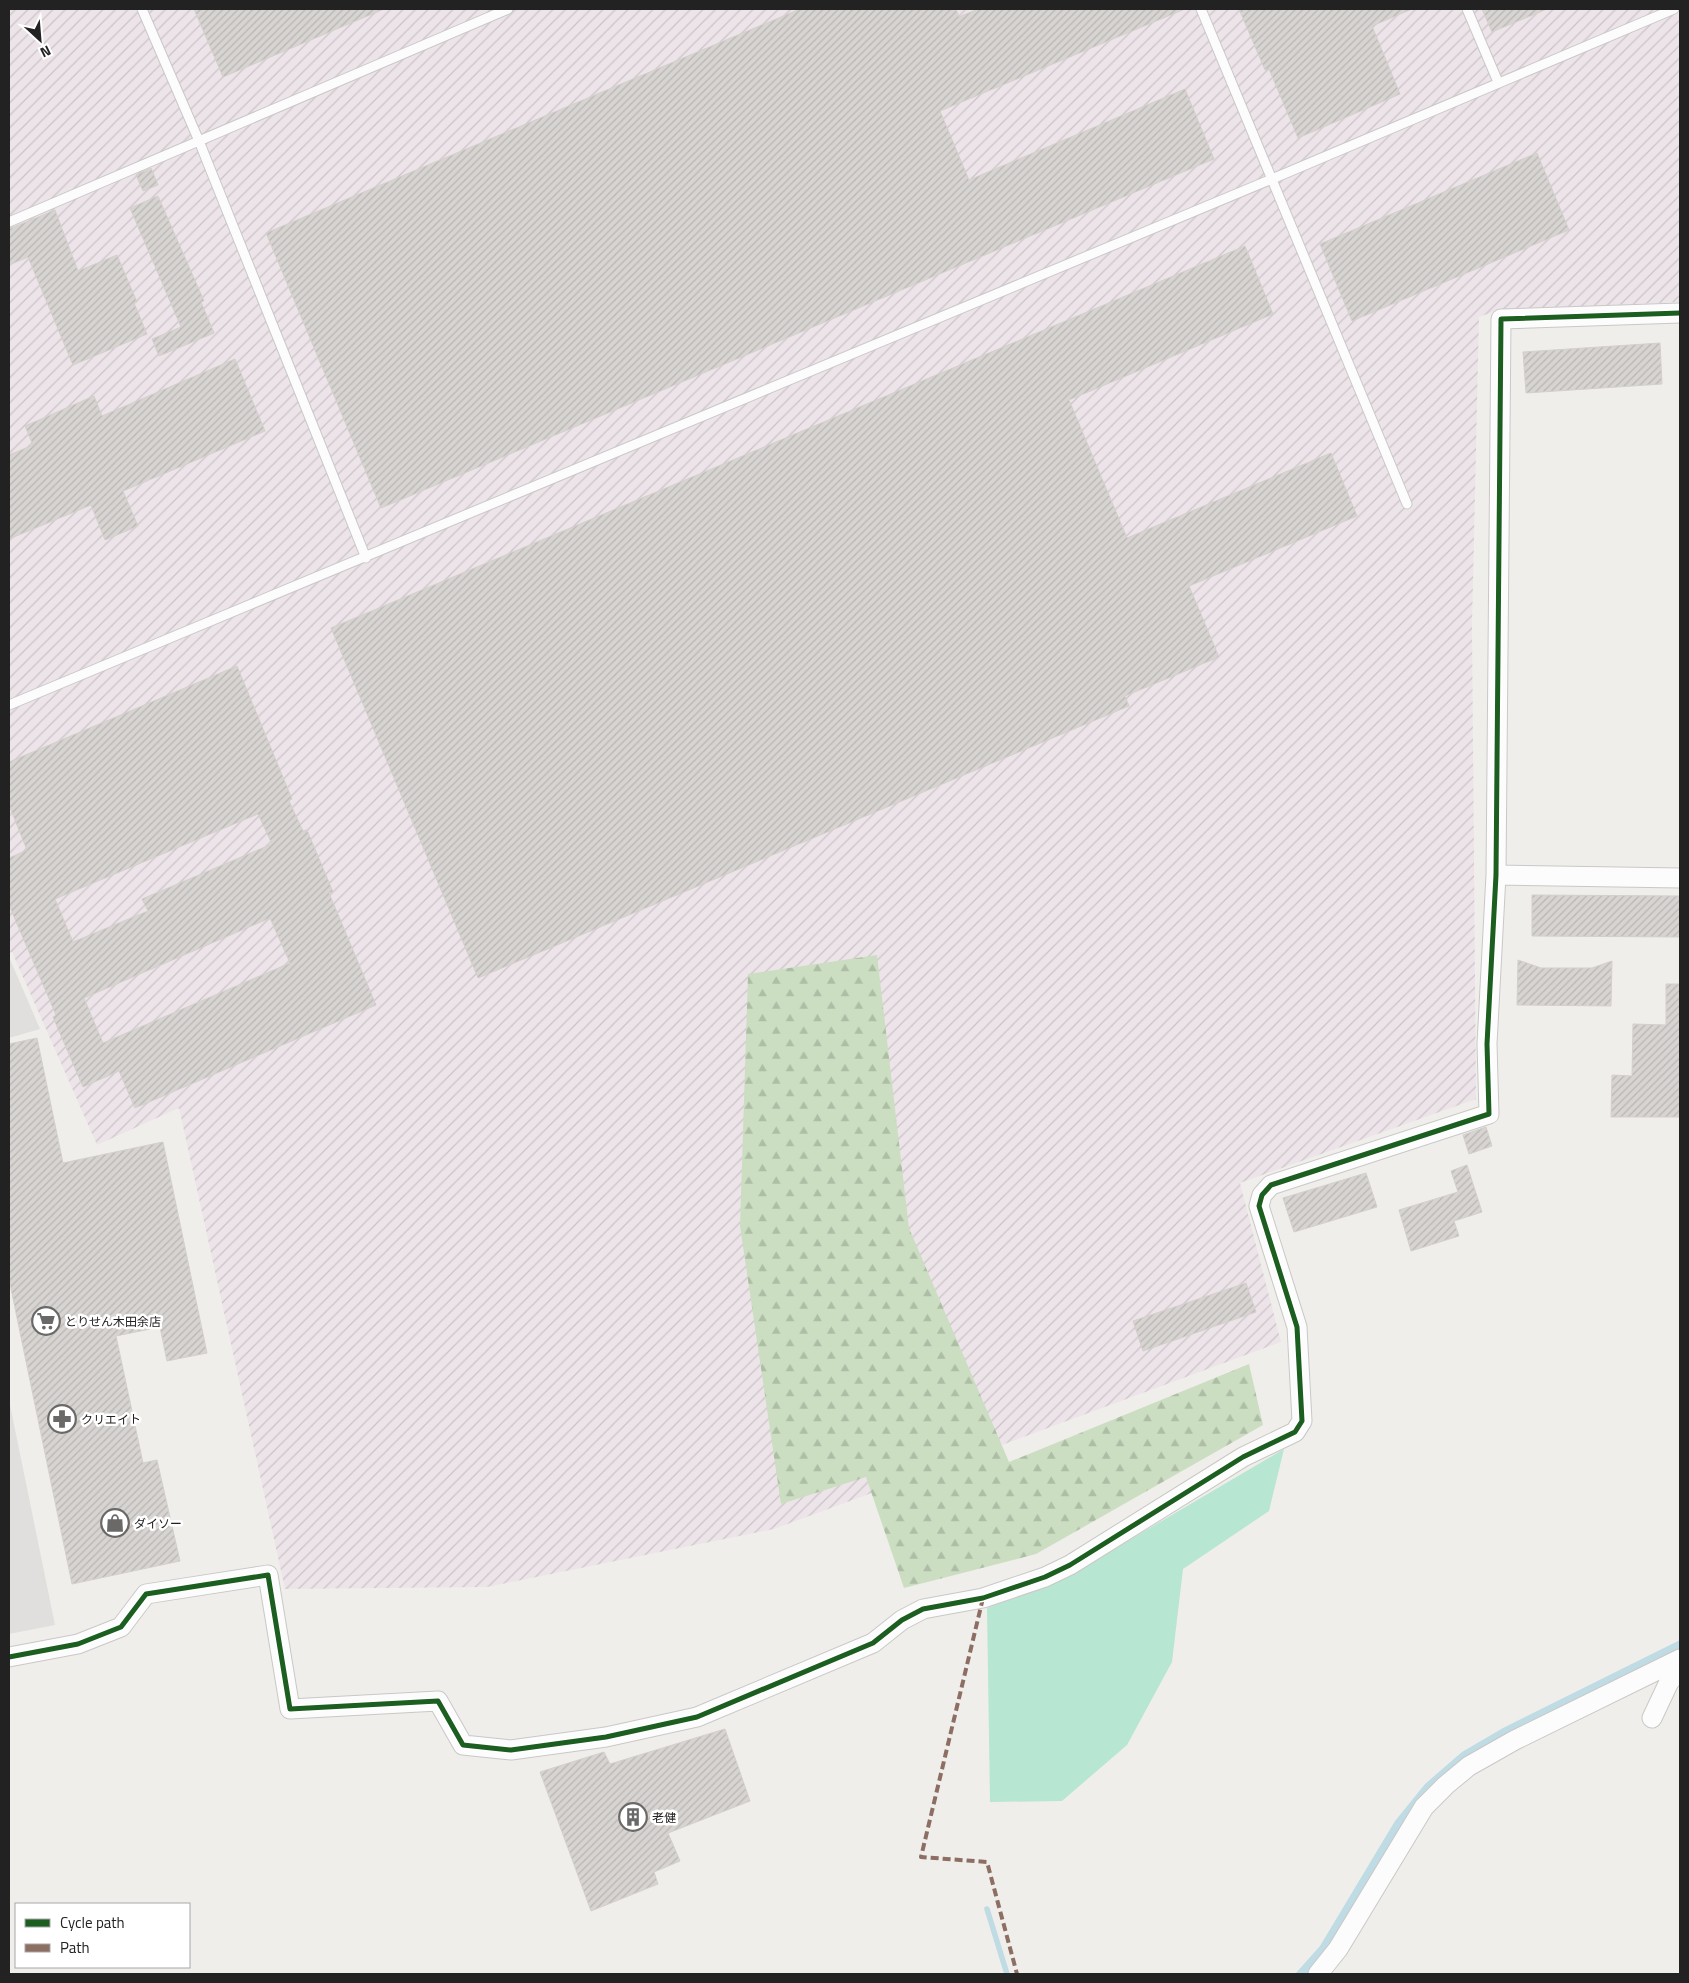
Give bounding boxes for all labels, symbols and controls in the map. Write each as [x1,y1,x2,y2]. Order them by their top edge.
north arrow [15,15,65,65]
text: N [37,41,55,64]
supermarket icon: とりせん木田余店 [31,1306,61,1336]
place label: とりせん木田余店 [65,1312,161,1331]
pharmacy icon: クリエイト [47,1404,77,1434]
place label: クリエイト [81,1410,141,1429]
shop icon: ダイソー [100,1508,130,1538]
place label: ダイソー [134,1514,182,1533]
building icon: 老健 [618,1802,648,1832]
place label: 老健 [652,1808,676,1827]
legend [15,1903,190,1968]
text: Cycle path [60,1911,125,1934]
text: Path [60,1936,90,1959]

